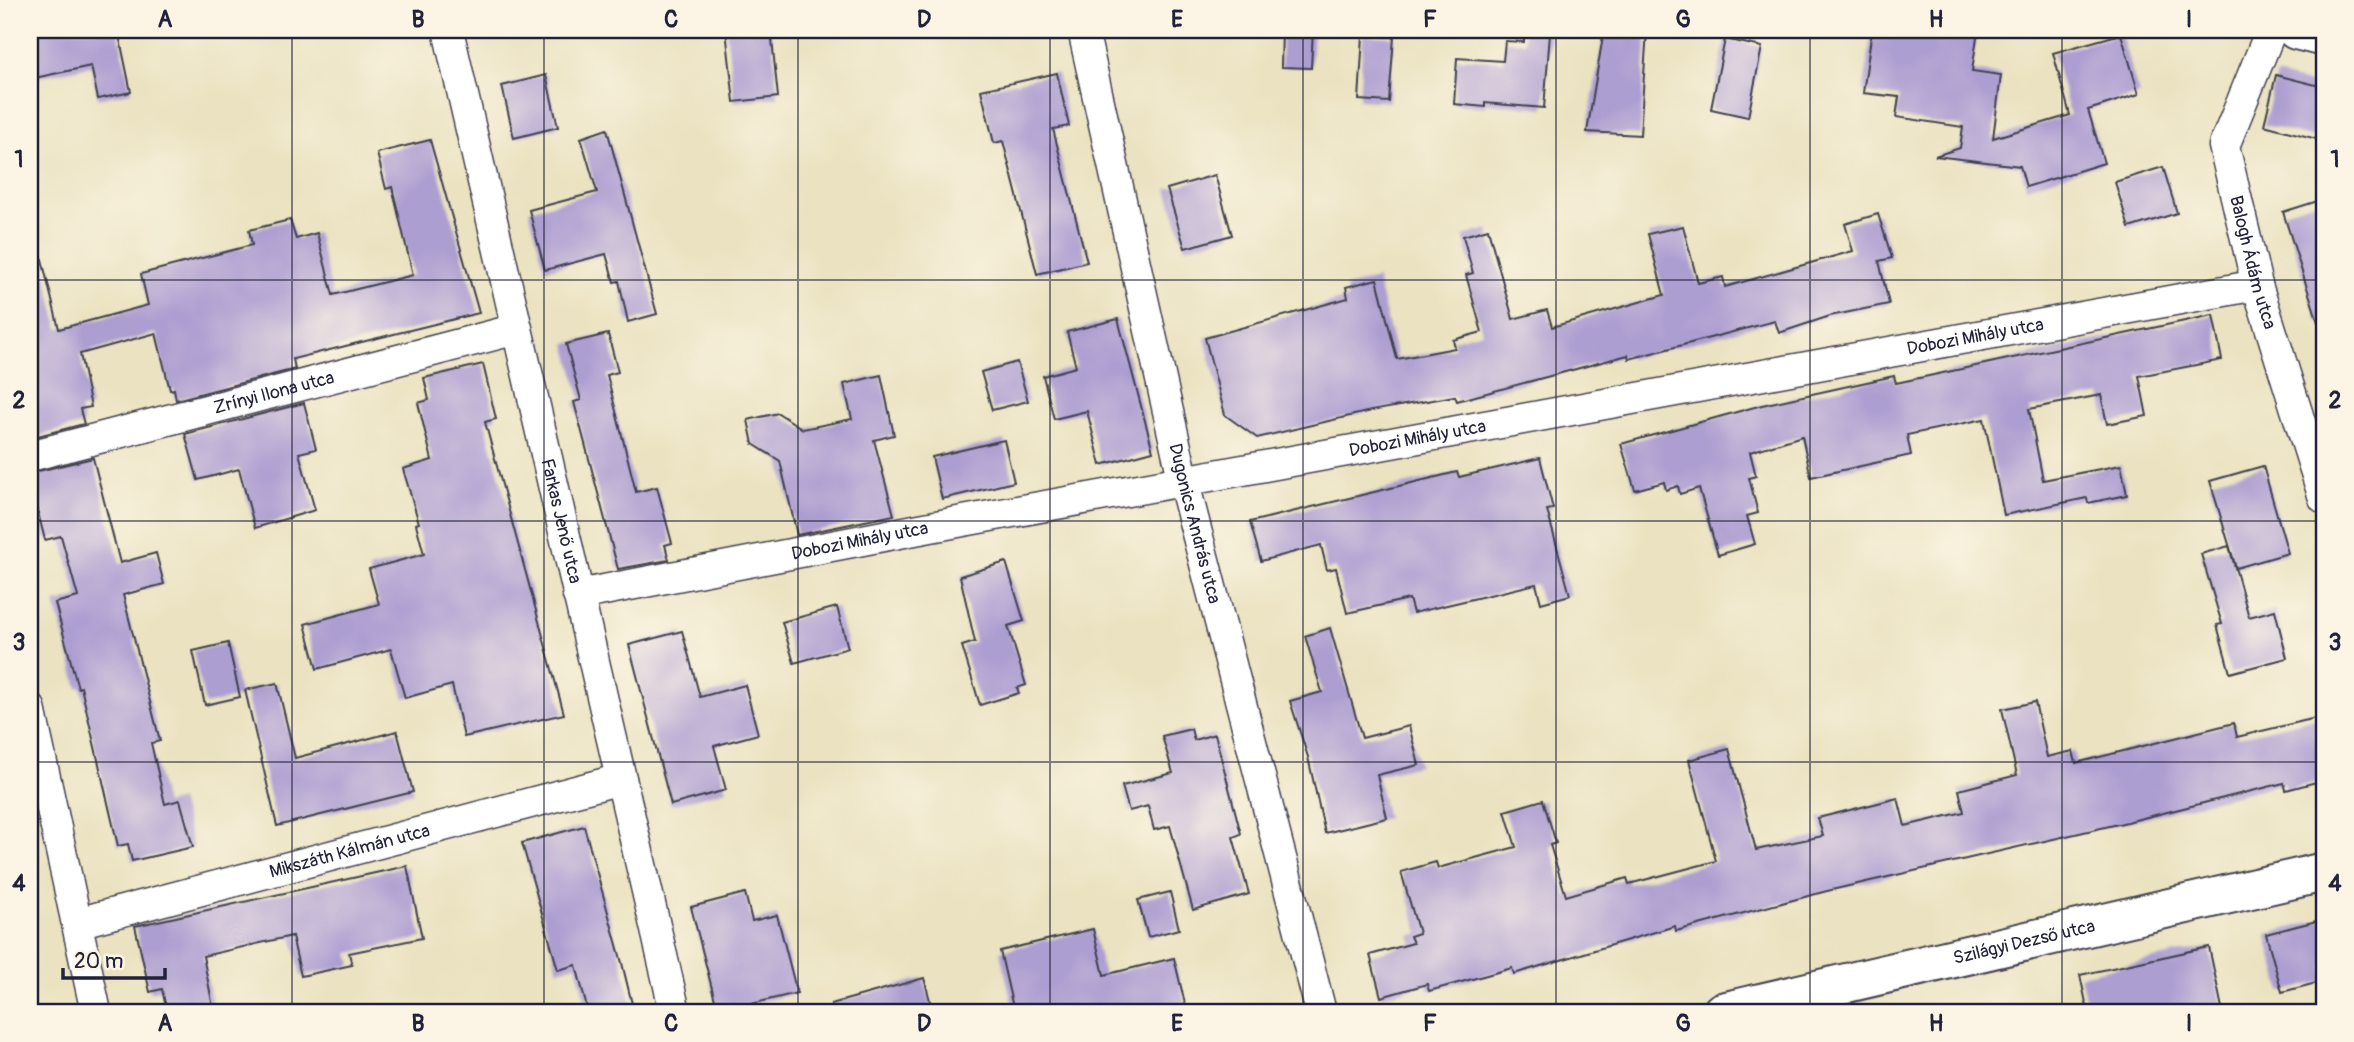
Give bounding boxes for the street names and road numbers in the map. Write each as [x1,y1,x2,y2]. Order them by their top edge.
street label: Balogh Ádám utca [2224,193,2281,332]
street label: Dobozi Mihály utca [1905,313,2046,361]
street label: Zrínyi Ilona utca [211,366,337,420]
street label: Dobozi Mihály utca [1347,415,1488,462]
street label: Dugonics András utca [1164,441,1226,606]
street label: Farkas Jenő utca [535,457,587,586]
street label: Dobozi Mihály utca [790,517,930,566]
street label: Mikszáth Kálmán utca [267,819,432,884]
street label: Szilágyi Dezső utca [1951,915,2097,970]

